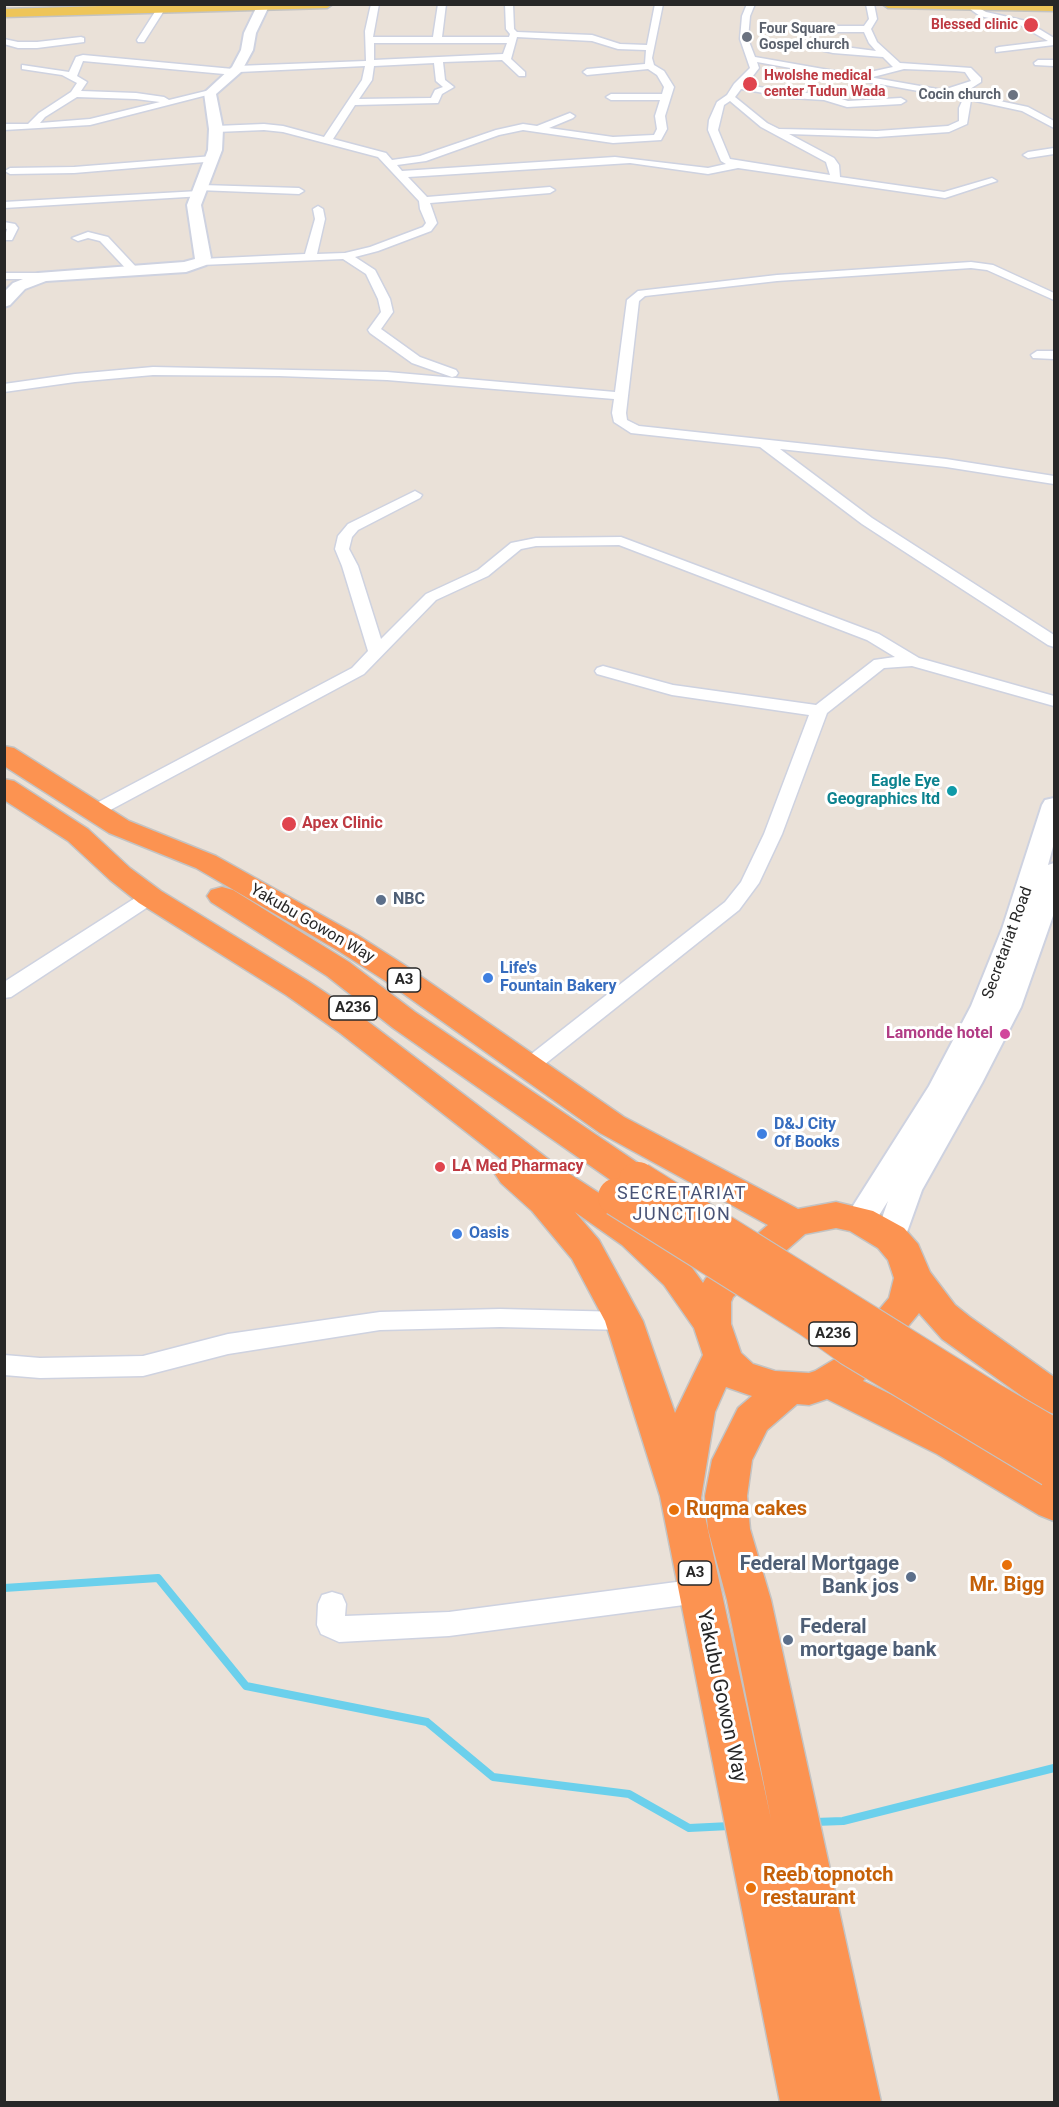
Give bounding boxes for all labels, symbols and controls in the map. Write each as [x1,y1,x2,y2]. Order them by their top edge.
marker: Blessed clinic [1022,16,1040,34]
place label: Blessed clinic [931,17,1018,33]
place label: Four Square Gospel church [759,21,849,54]
marker: Four Square Gospel church [740,30,754,44]
place label: Hwolshe medical center Tudun Wada [764,68,886,100]
marker: Hwolshe medical center Tudun Wada [741,75,759,93]
place label: Cocin church [919,87,1001,103]
marker: Cocin church [1006,88,1020,102]
place label: Eagle Eye Geographics ltd [827,772,940,810]
marker: Eagle Eye Geographics ltd [945,784,959,798]
place label: Apex Clinic [302,814,383,834]
marker: Apex Clinic [280,815,298,833]
street label: Yakubu Gowon Way [246,881,378,967]
street label: Secretariat Road [979,884,1037,1002]
place label: NBC [393,890,425,910]
marker: NBC [374,893,388,907]
place label: Life's Fountain Bakery [500,959,617,997]
road number: A3 [388,968,420,992]
marker: Life's Fountain Bakery [481,971,495,985]
road number: A236 [329,996,377,1020]
place label: Lamonde hotel [886,1024,993,1044]
marker: Lamonde hotel [998,1027,1012,1041]
place label: D&J City Of Books [774,1115,840,1153]
marker: D&J City Of Books [755,1127,769,1141]
place label: LA Med Pharmacy [452,1157,584,1177]
marker: LA Med Pharmacy [433,1160,447,1174]
district label: SECRETARIAT JUNCTION [617,1183,747,1226]
place label: Oasis [469,1224,509,1244]
marker: Oasis [450,1227,464,1241]
road number: A236 [809,1322,857,1346]
place label: Ruqma cakes [686,1498,807,1522]
marker: Ruqma cakes [667,1503,681,1517]
place label: Federal Mortgage Bank jos [740,1553,899,1600]
marker: Mr. Bigg [1000,1558,1014,1572]
road number: A3 [678,1561,712,1585]
marker: Federal Mortgage Bank jos [904,1570,918,1584]
place label: Mr. Bigg [970,1574,1044,1598]
street label: Yakubu Gowon Way [691,1608,751,1784]
place label: Federal mortgage bank [800,1616,936,1663]
marker: Federal mortgage bank [781,1633,795,1647]
place label: Reeb topnotch restaurant [763,1864,894,1911]
marker: Reeb topnotch restaurant [744,1881,758,1895]

